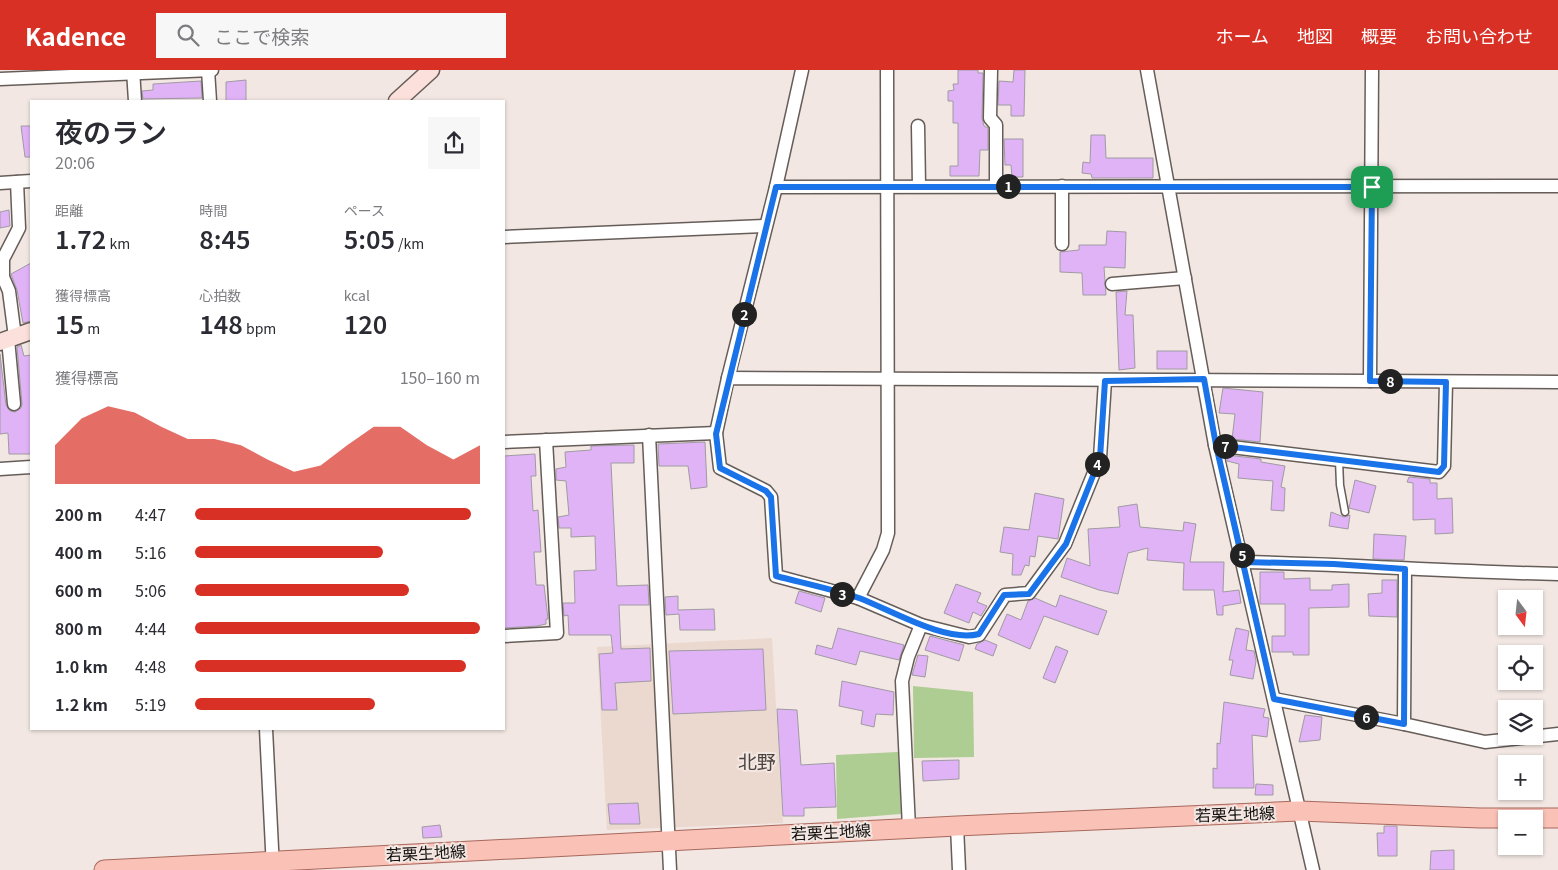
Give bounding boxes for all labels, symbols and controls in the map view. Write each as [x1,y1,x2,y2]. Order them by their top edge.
search box [156,13,506,58]
text: Kadence [25,18,126,53]
icon: search [174,21,202,49]
text: ここで検索 [214,22,309,49]
text: ホーム [1216,22,1269,48]
text: 地図 [1297,22,1333,48]
text: 概要 [1361,22,1397,48]
text: お問い合わせ [1425,22,1533,48]
text: 夜のラン [55,111,167,151]
button: share [428,117,480,169]
text: 20:06 [55,150,95,174]
pin [1351,166,1393,208]
icon: arrive [1358,173,1386,201]
pin: 1 [996,174,1020,198]
text: 1 [1004,176,1013,196]
text: 距離 [55,200,83,220]
text: 時間 [199,200,227,220]
text: ペース [344,200,385,220]
text: 1.72 [55,220,106,256]
text: 8:45 [199,220,251,256]
text: 5:05 [344,220,395,256]
text: km [106,233,130,253]
text: /km [395,233,424,253]
text: 獲得標高 [55,285,111,305]
text: 心拍数 [199,285,241,305]
text: kcal [344,285,370,305]
pin: 2 [732,302,756,326]
text: 2 [740,304,749,324]
text: 15 [55,305,84,341]
text: 148 [199,305,243,341]
text: 120 [344,305,387,341]
text: m [84,318,100,338]
text: bpm [243,318,276,338]
text: 獲得標高 [55,365,119,389]
text: 150–160 m [400,365,480,389]
pin: 8 [1378,368,1402,394]
text: 8 [1386,371,1395,391]
pin: 7 [1212,434,1238,458]
text: 7 [1221,436,1230,456]
pin: 4 [1084,452,1110,476]
text: 4 [1093,454,1102,474]
text: 200 m [55,502,102,526]
text: 4:47 [135,502,166,526]
text: 400 m [55,540,102,564]
text: 5:16 [135,540,166,564]
pin: 5 [1230,542,1254,568]
text: 5 [1238,545,1247,565]
text: 600 m [55,578,102,602]
text: 5:06 [135,578,166,602]
pin: 3 [830,582,854,606]
text: 3 [838,584,847,604]
north arrow [1498,590,1542,635]
map controls [1498,590,1543,855]
text: 800 m [55,616,102,640]
text: 4:44 [135,616,166,640]
button: locate [1498,645,1543,690]
text: 1.0 km [55,654,108,678]
text: 4:48 [135,654,166,678]
text: 1.2 km [55,692,108,716]
text: 5:19 [135,692,166,716]
button: layers [1498,700,1543,745]
pin: 6 [1354,704,1378,730]
text: 6 [1362,707,1371,727]
district label: 北野 [738,747,776,774]
button: + [1498,755,1543,800]
street label: 若栗生地線 [1195,800,1275,826]
button: − [1498,810,1543,855]
street label: 若栗生地線 [790,817,872,845]
street label: 若栗生地線 [385,838,467,866]

